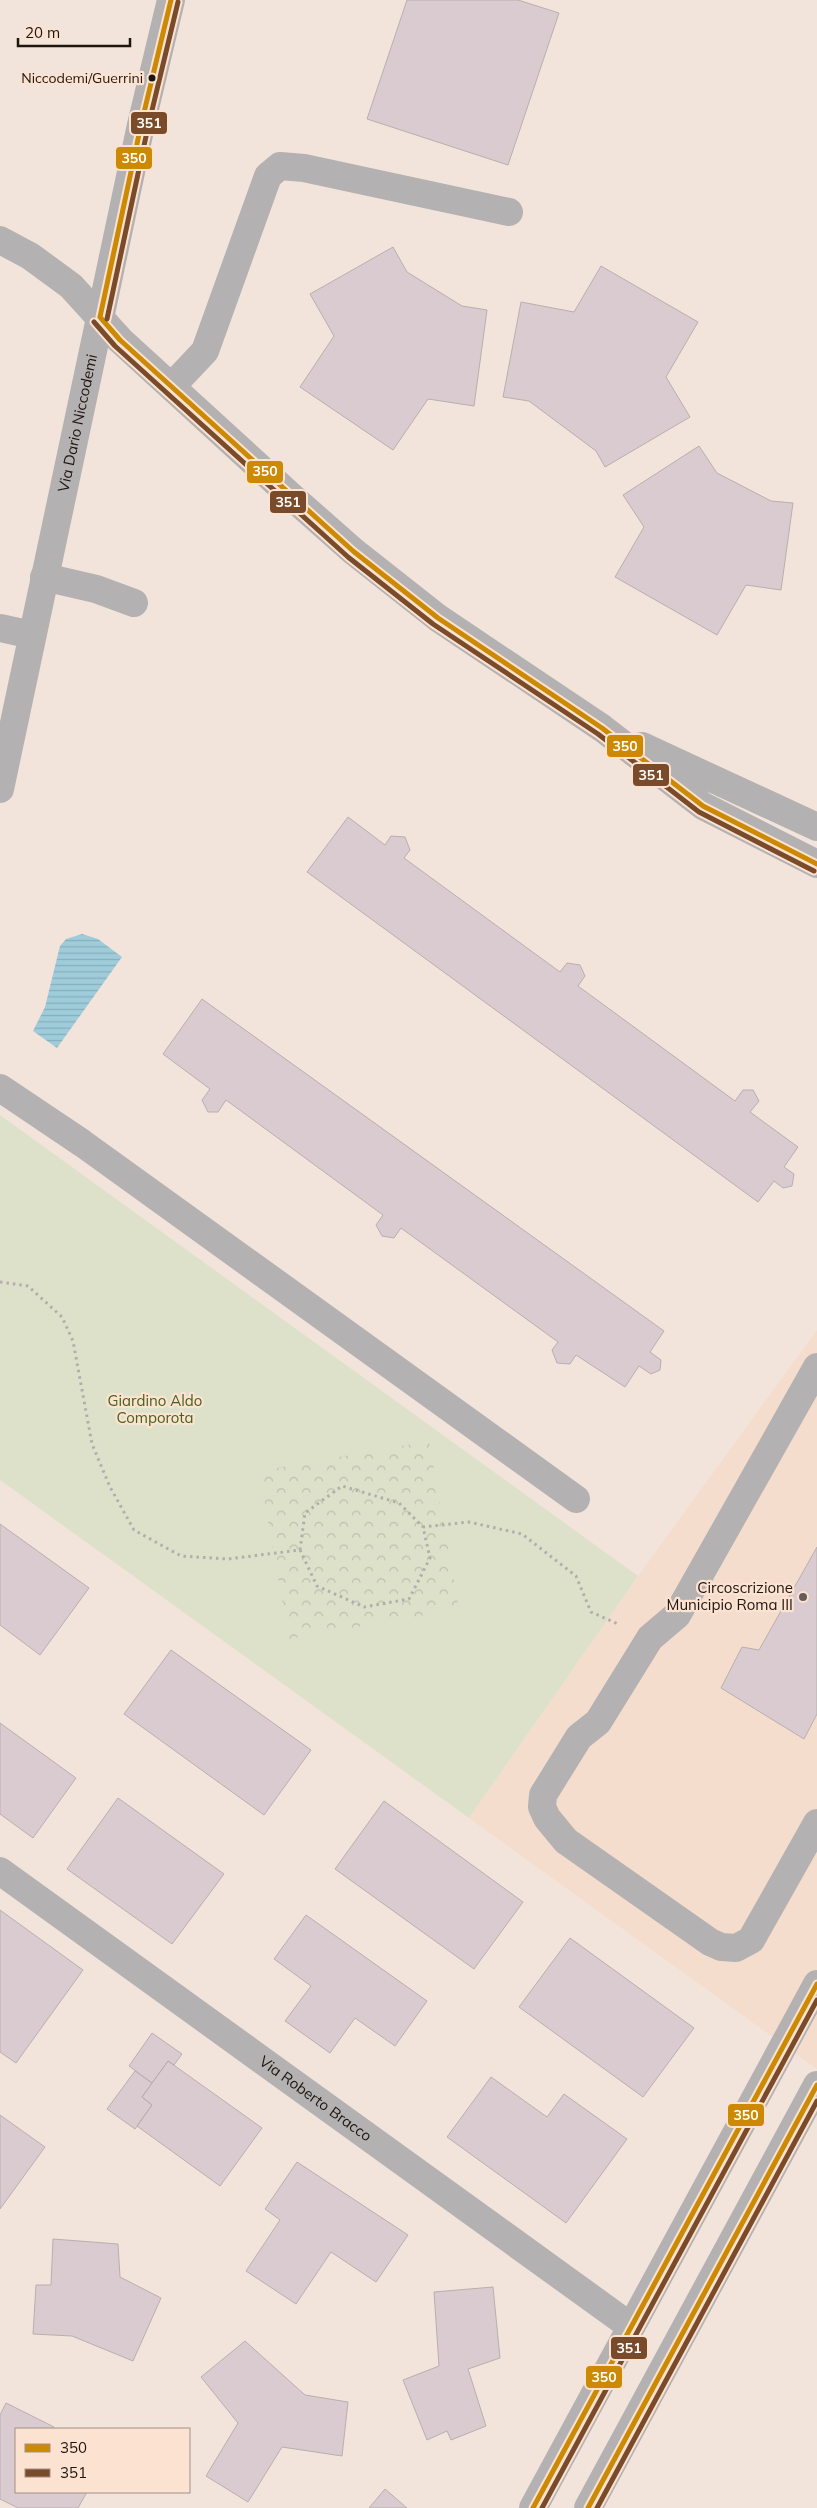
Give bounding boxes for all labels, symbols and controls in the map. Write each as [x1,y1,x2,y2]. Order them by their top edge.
scale bar [18,15,130,47]
text: 20 m [25,23,60,42]
place label: Niccodemi/Guerrini [21,69,143,87]
marker: Niccodemi/Guerrini [147,73,157,83]
line badge: 351 [130,111,168,135]
text: 351 [136,114,162,132]
line badge: 350 [115,146,153,170]
text: 350 [121,149,147,167]
street label: Via Dario Niccodemi [53,352,101,494]
line badge: 350 [246,460,284,484]
text: 350 [252,462,278,480]
line badge: 351 [269,490,307,514]
text: 351 [275,493,301,511]
line badge: 350 [606,734,644,758]
text: 350 [612,737,638,755]
line badge: 351 [632,763,670,787]
text: 351 [638,766,664,784]
park label: Giardino Aldo Comporota [108,1391,202,1427]
place label: Circoscrizione Municipio Roma III [667,1578,793,1614]
marker: Circoscrizione Municipio Roma III [797,1591,809,1603]
street label: Via Roberto Bracco [256,2051,376,2145]
line badge: 350 [727,2103,765,2127]
text: 350 [733,2106,759,2124]
line badge: 351 [610,2336,648,2360]
text: 351 [616,2339,642,2357]
line badge: 350 [585,2365,623,2389]
text: 350 [591,2368,617,2386]
legend [15,2428,190,2493]
text: 350 [60,2438,87,2457]
text: 351 [60,2463,87,2482]

